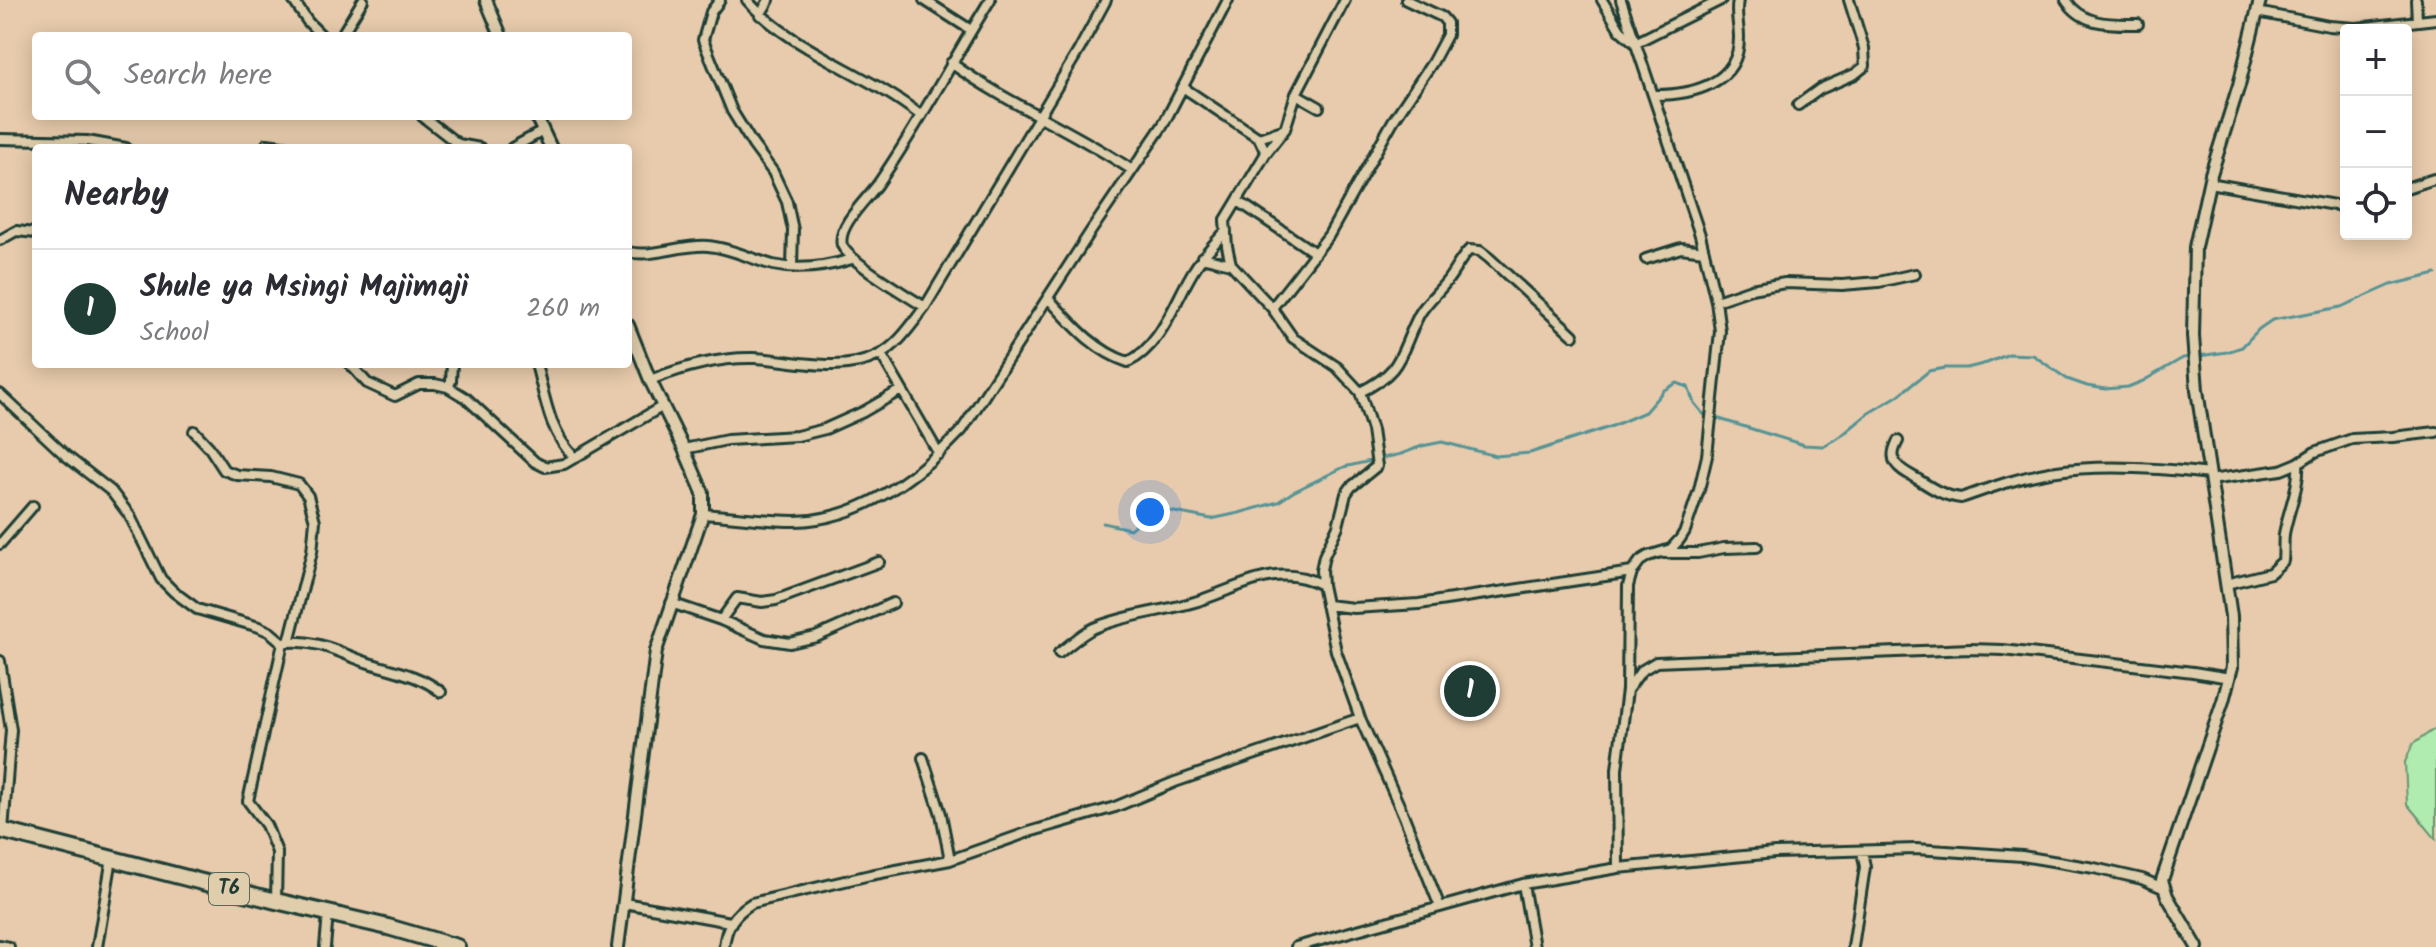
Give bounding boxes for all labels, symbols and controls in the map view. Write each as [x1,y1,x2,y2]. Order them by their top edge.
map controls [2340,24,2412,240]
button: + [2340,24,2412,96]
search box [32,32,632,120]
text: Search here [124,52,272,100]
icon: search [60,54,104,98]
button: − [2340,96,2412,168]
button: locate [2340,168,2412,240]
text: Nearby [64,169,169,223]
text: Shule ya Msingi Majimaji [140,264,469,312]
text: 1 [86,288,94,330]
text: 260 m [526,288,600,330]
text: School [140,312,209,354]
your location [1130,492,1170,532]
pin: 1 [1444,661,1496,721]
road number: T6 [209,873,249,905]

